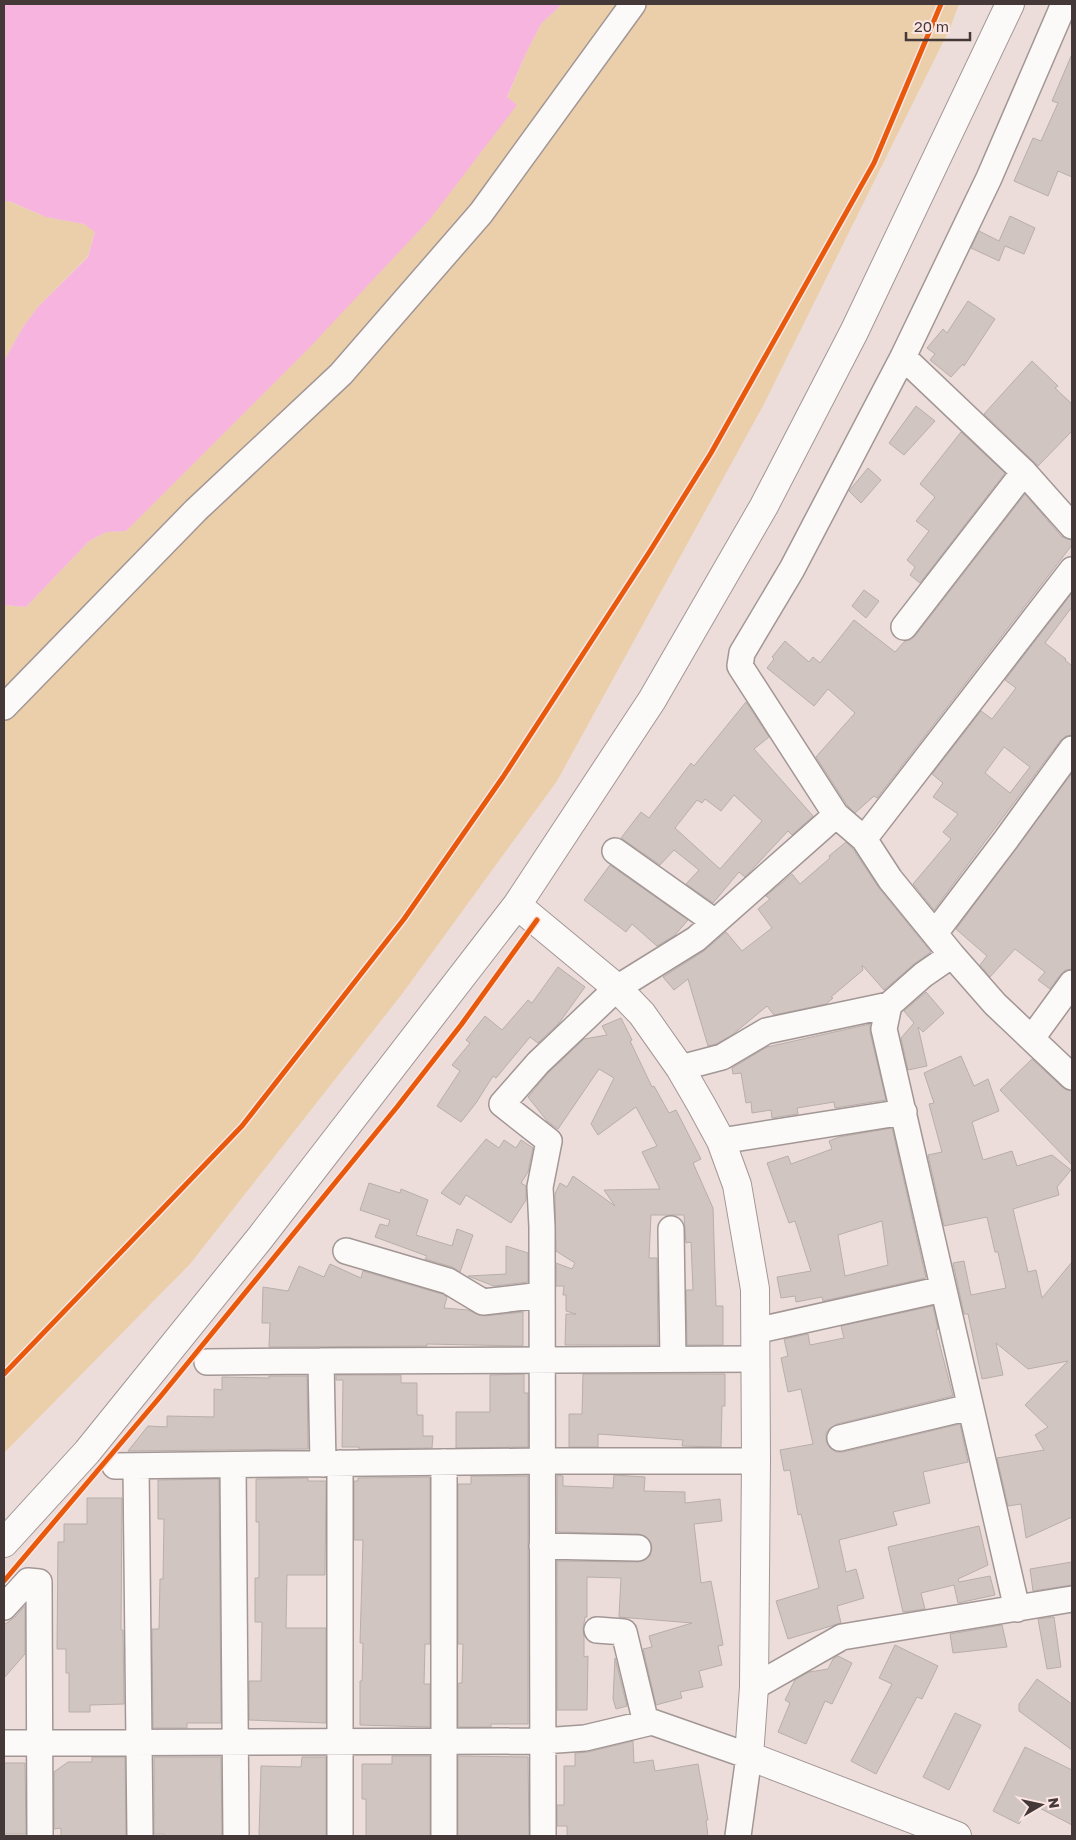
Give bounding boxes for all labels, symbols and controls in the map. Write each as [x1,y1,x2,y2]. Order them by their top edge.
scale bar [906,10,970,42]
text: 20 m [914,17,949,35]
north arrow [1016,1780,1066,1830]
text: N [1045,1796,1064,1809]

